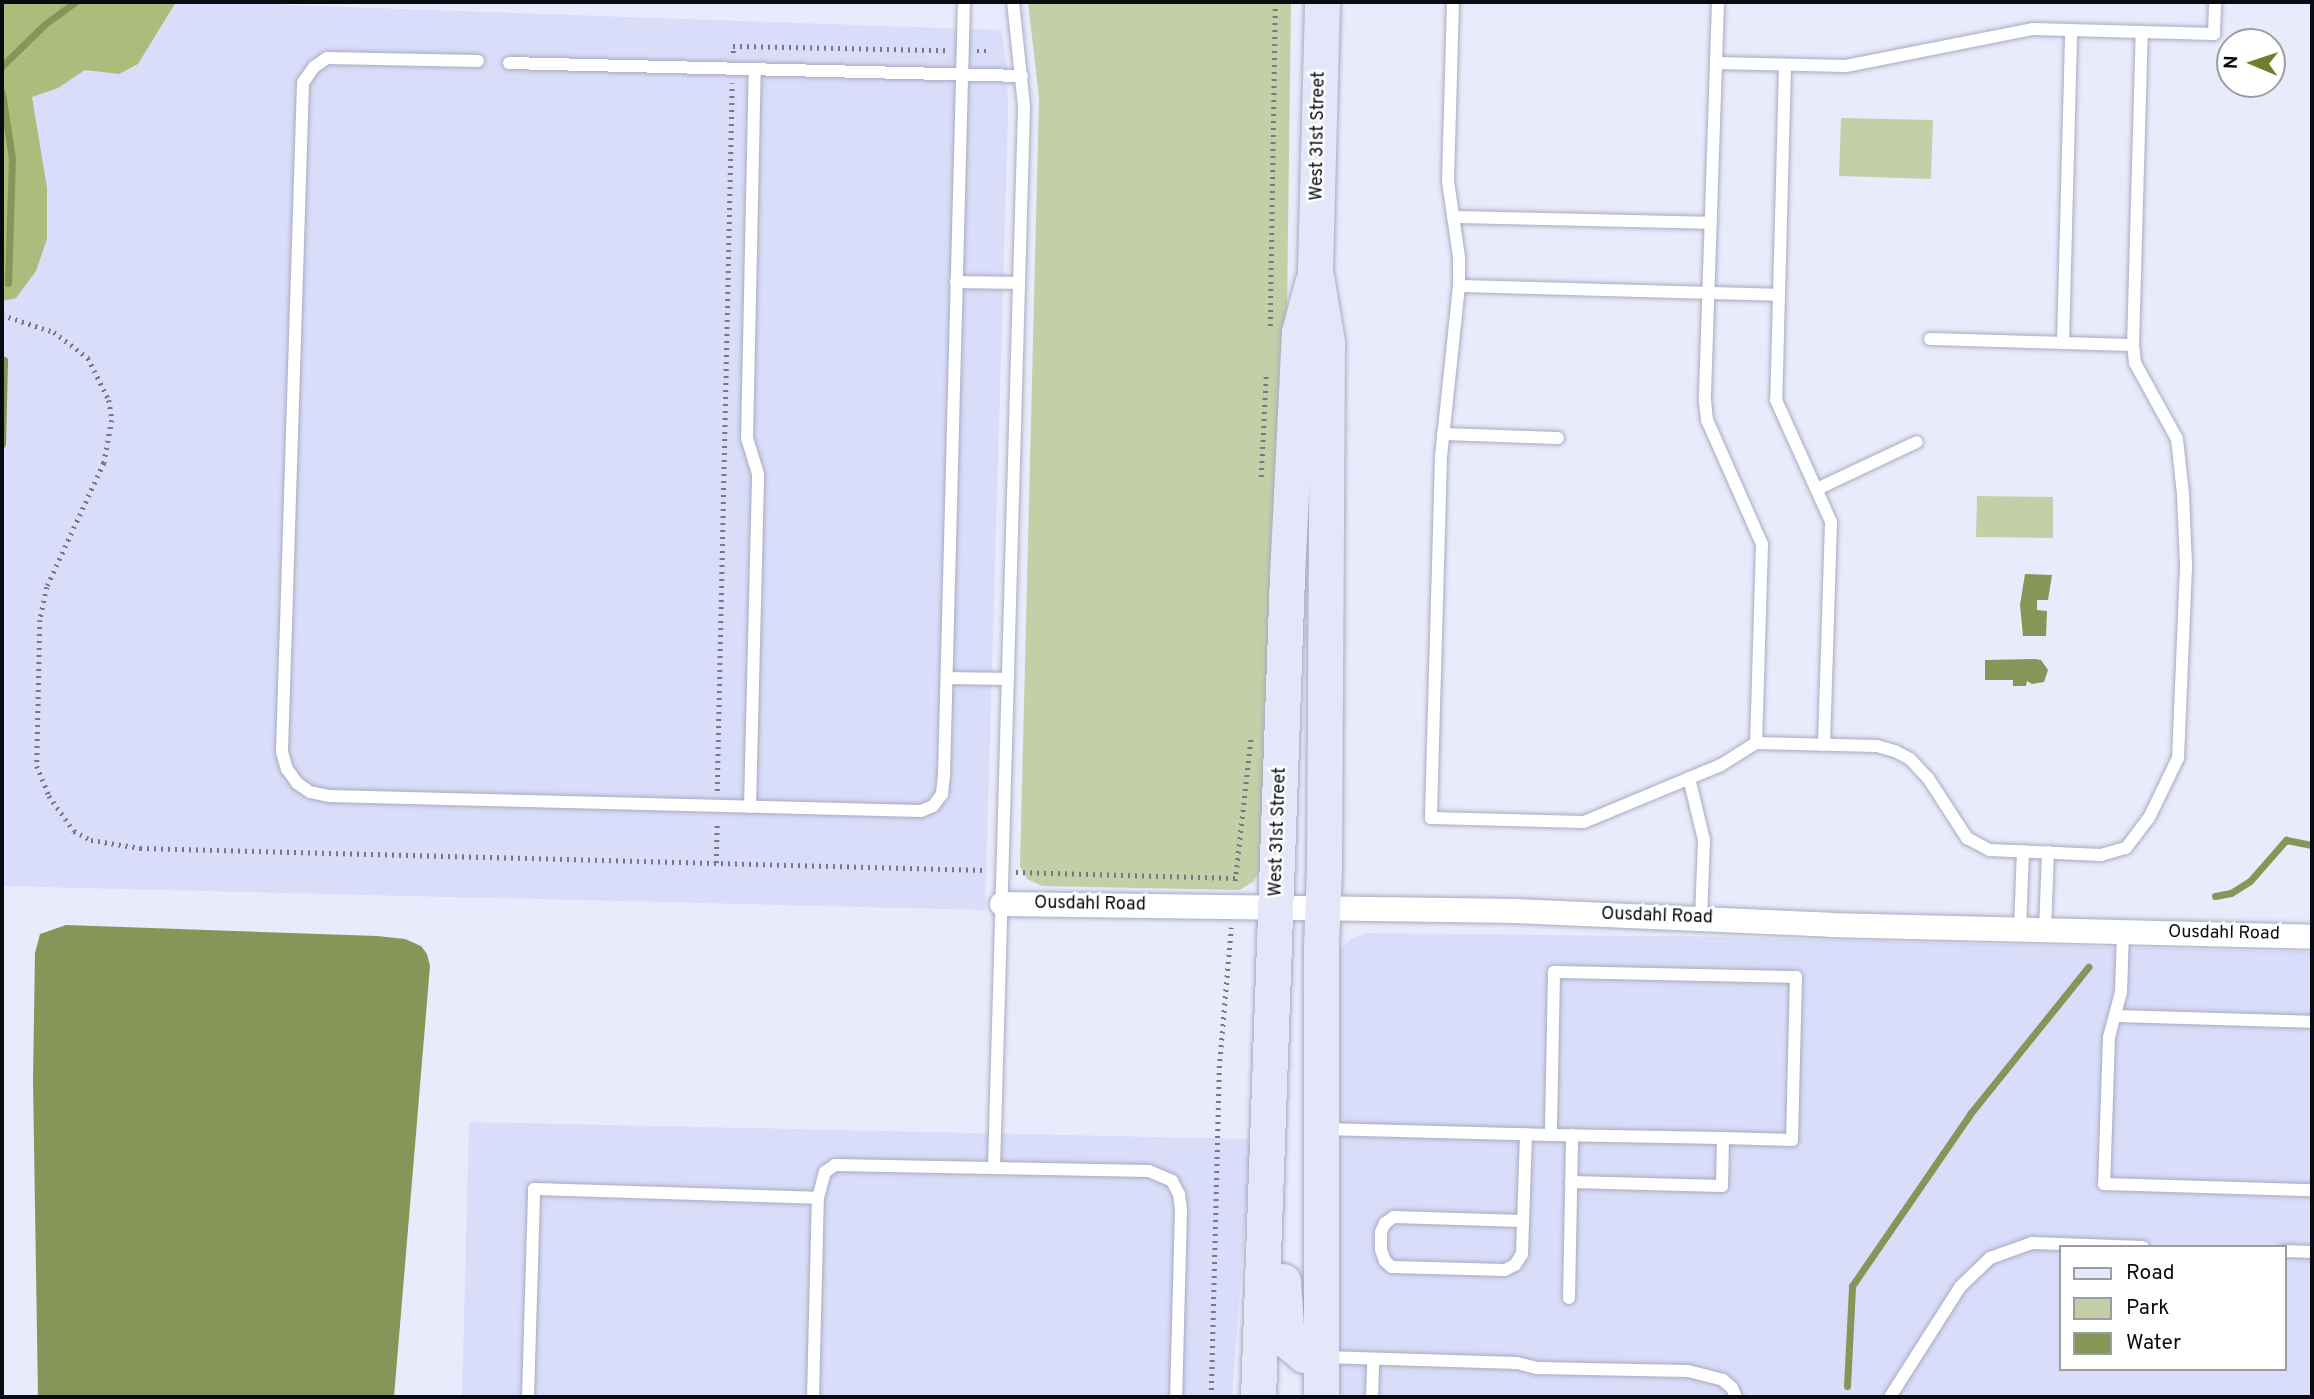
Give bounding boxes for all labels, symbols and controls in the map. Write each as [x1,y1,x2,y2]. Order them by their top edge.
north arrow [2216,28,2286,98]
text: N [2220,55,2244,70]
street label: West 31st Street [1307,71,1331,201]
street label: West 31st Street [1266,767,1292,897]
street label: Ousdahl Road [1034,893,1146,917]
street label: Ousdahl Road [1601,904,1713,930]
street label: Ousdahl Road [2168,922,2280,946]
legend [2058,1245,2286,1371]
text: Road [2126,1260,2175,1287]
text: Park [2126,1295,2169,1322]
text: Water [2126,1330,2181,1357]

